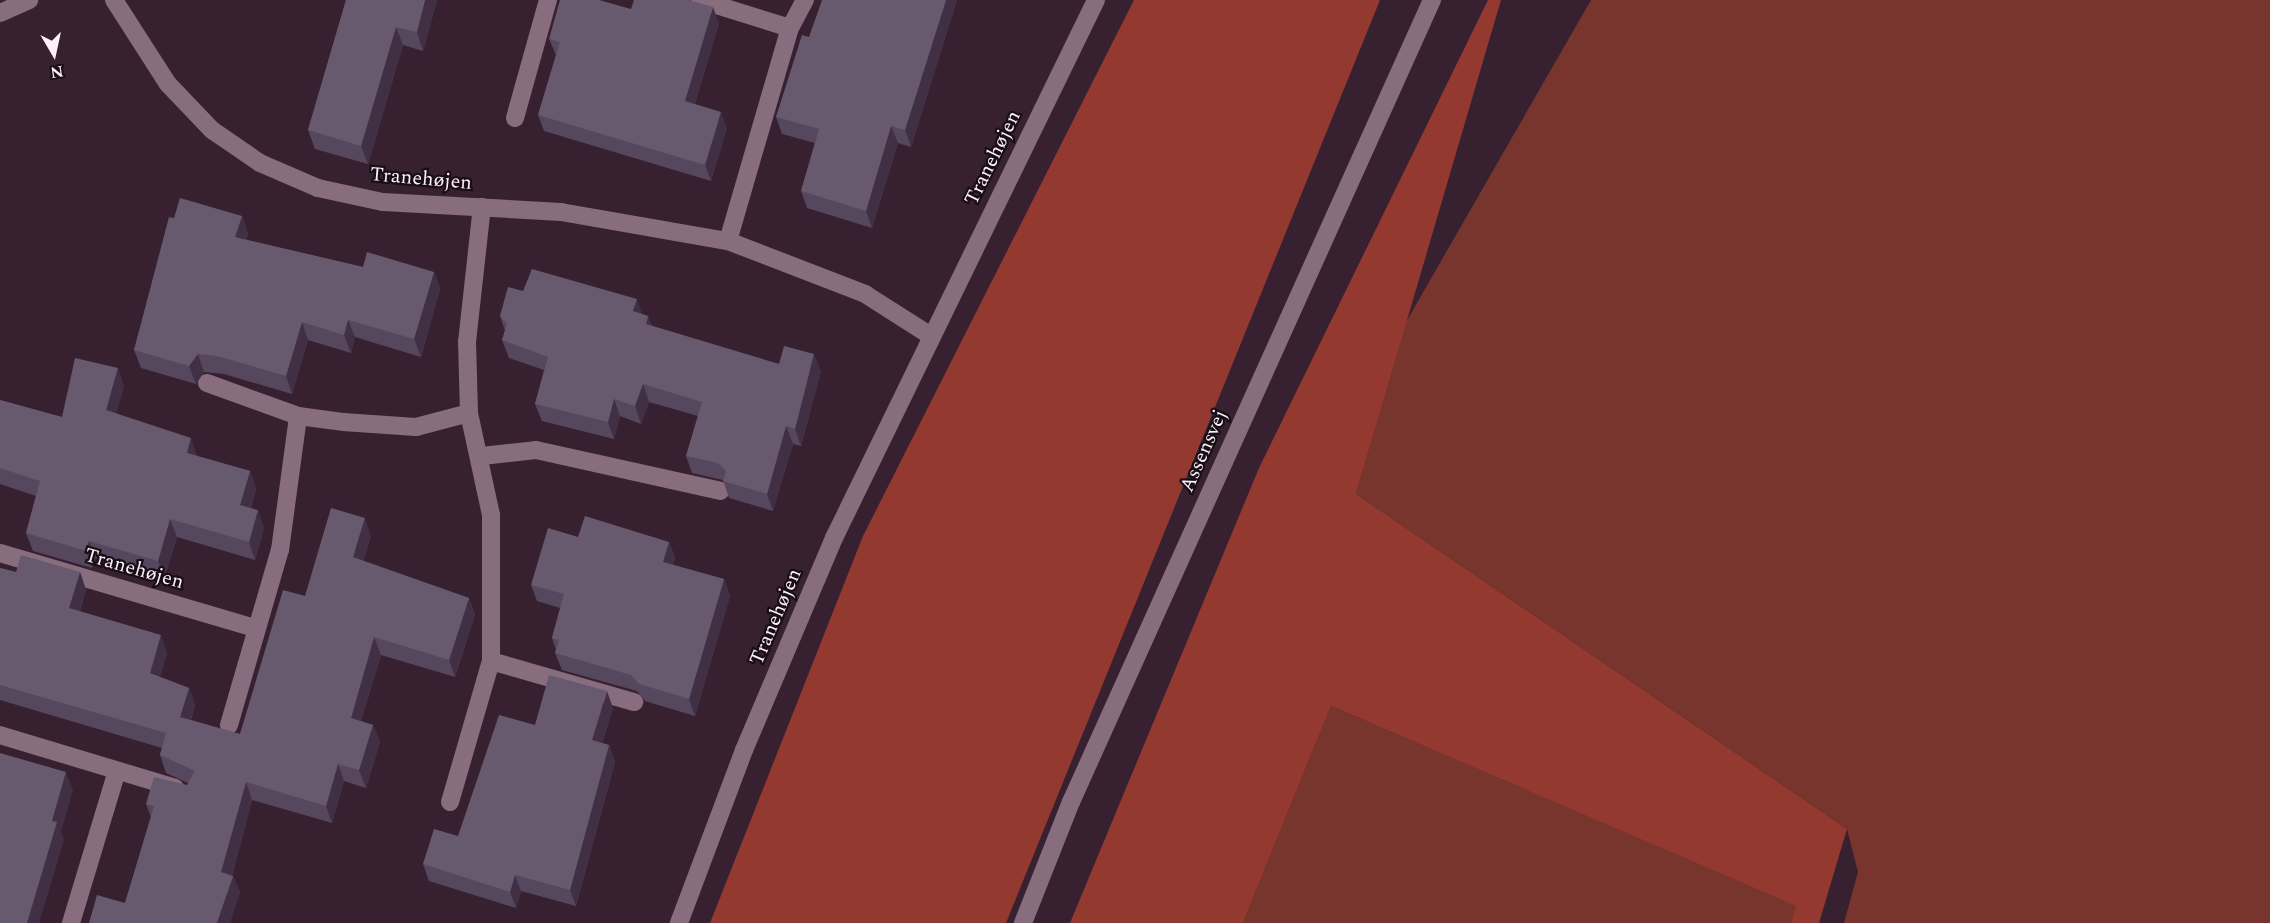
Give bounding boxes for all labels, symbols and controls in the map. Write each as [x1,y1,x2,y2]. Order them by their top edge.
north arrow [24,24,84,84]
text: N [48,59,65,85]
street label: Tranehøjen [960,107,1026,209]
street label: Tranehøjen [369,163,473,195]
street label: Assensvej [1175,406,1233,496]
street label: Tranehøjen [82,543,186,595]
street label: Tranehøjen [745,565,807,669]

